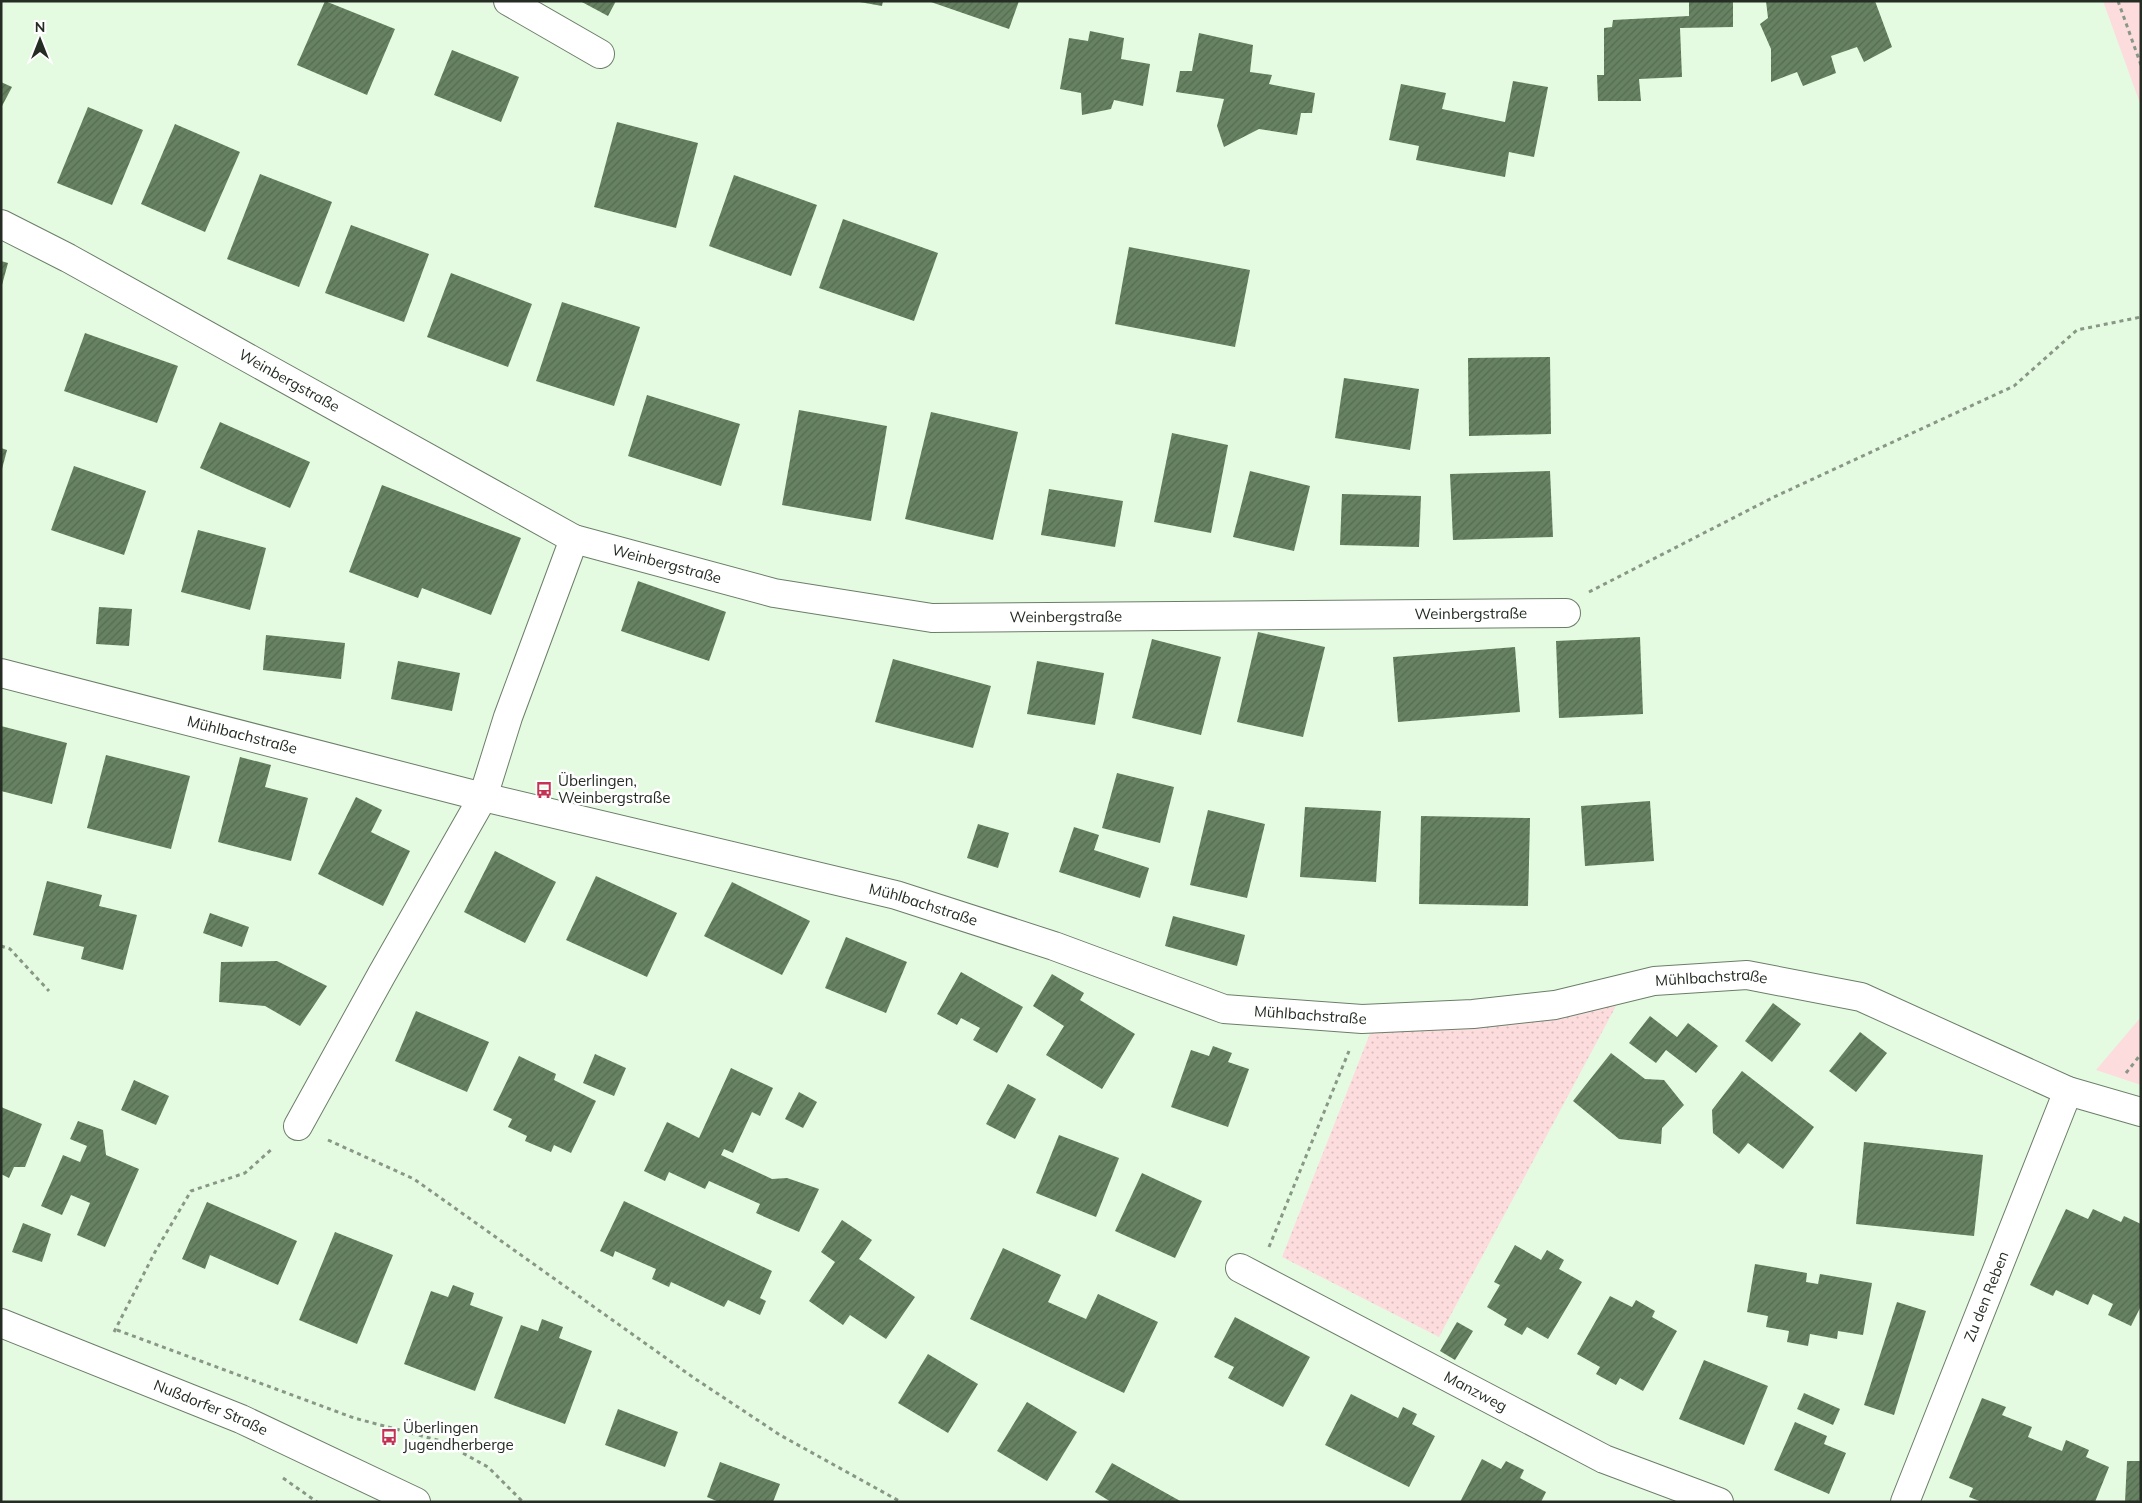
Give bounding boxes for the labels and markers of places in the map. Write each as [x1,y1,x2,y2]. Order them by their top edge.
place label: Überlingen, Weinbergstraße [558,771,671,807]
bus stop icon: Überlingen, Weinbergstraße [534,780,554,800]
place label: Überlingen Jugendherberge [403,1418,514,1454]
bus stop icon: Überlingen Jugendherberge [379,1427,399,1447]

